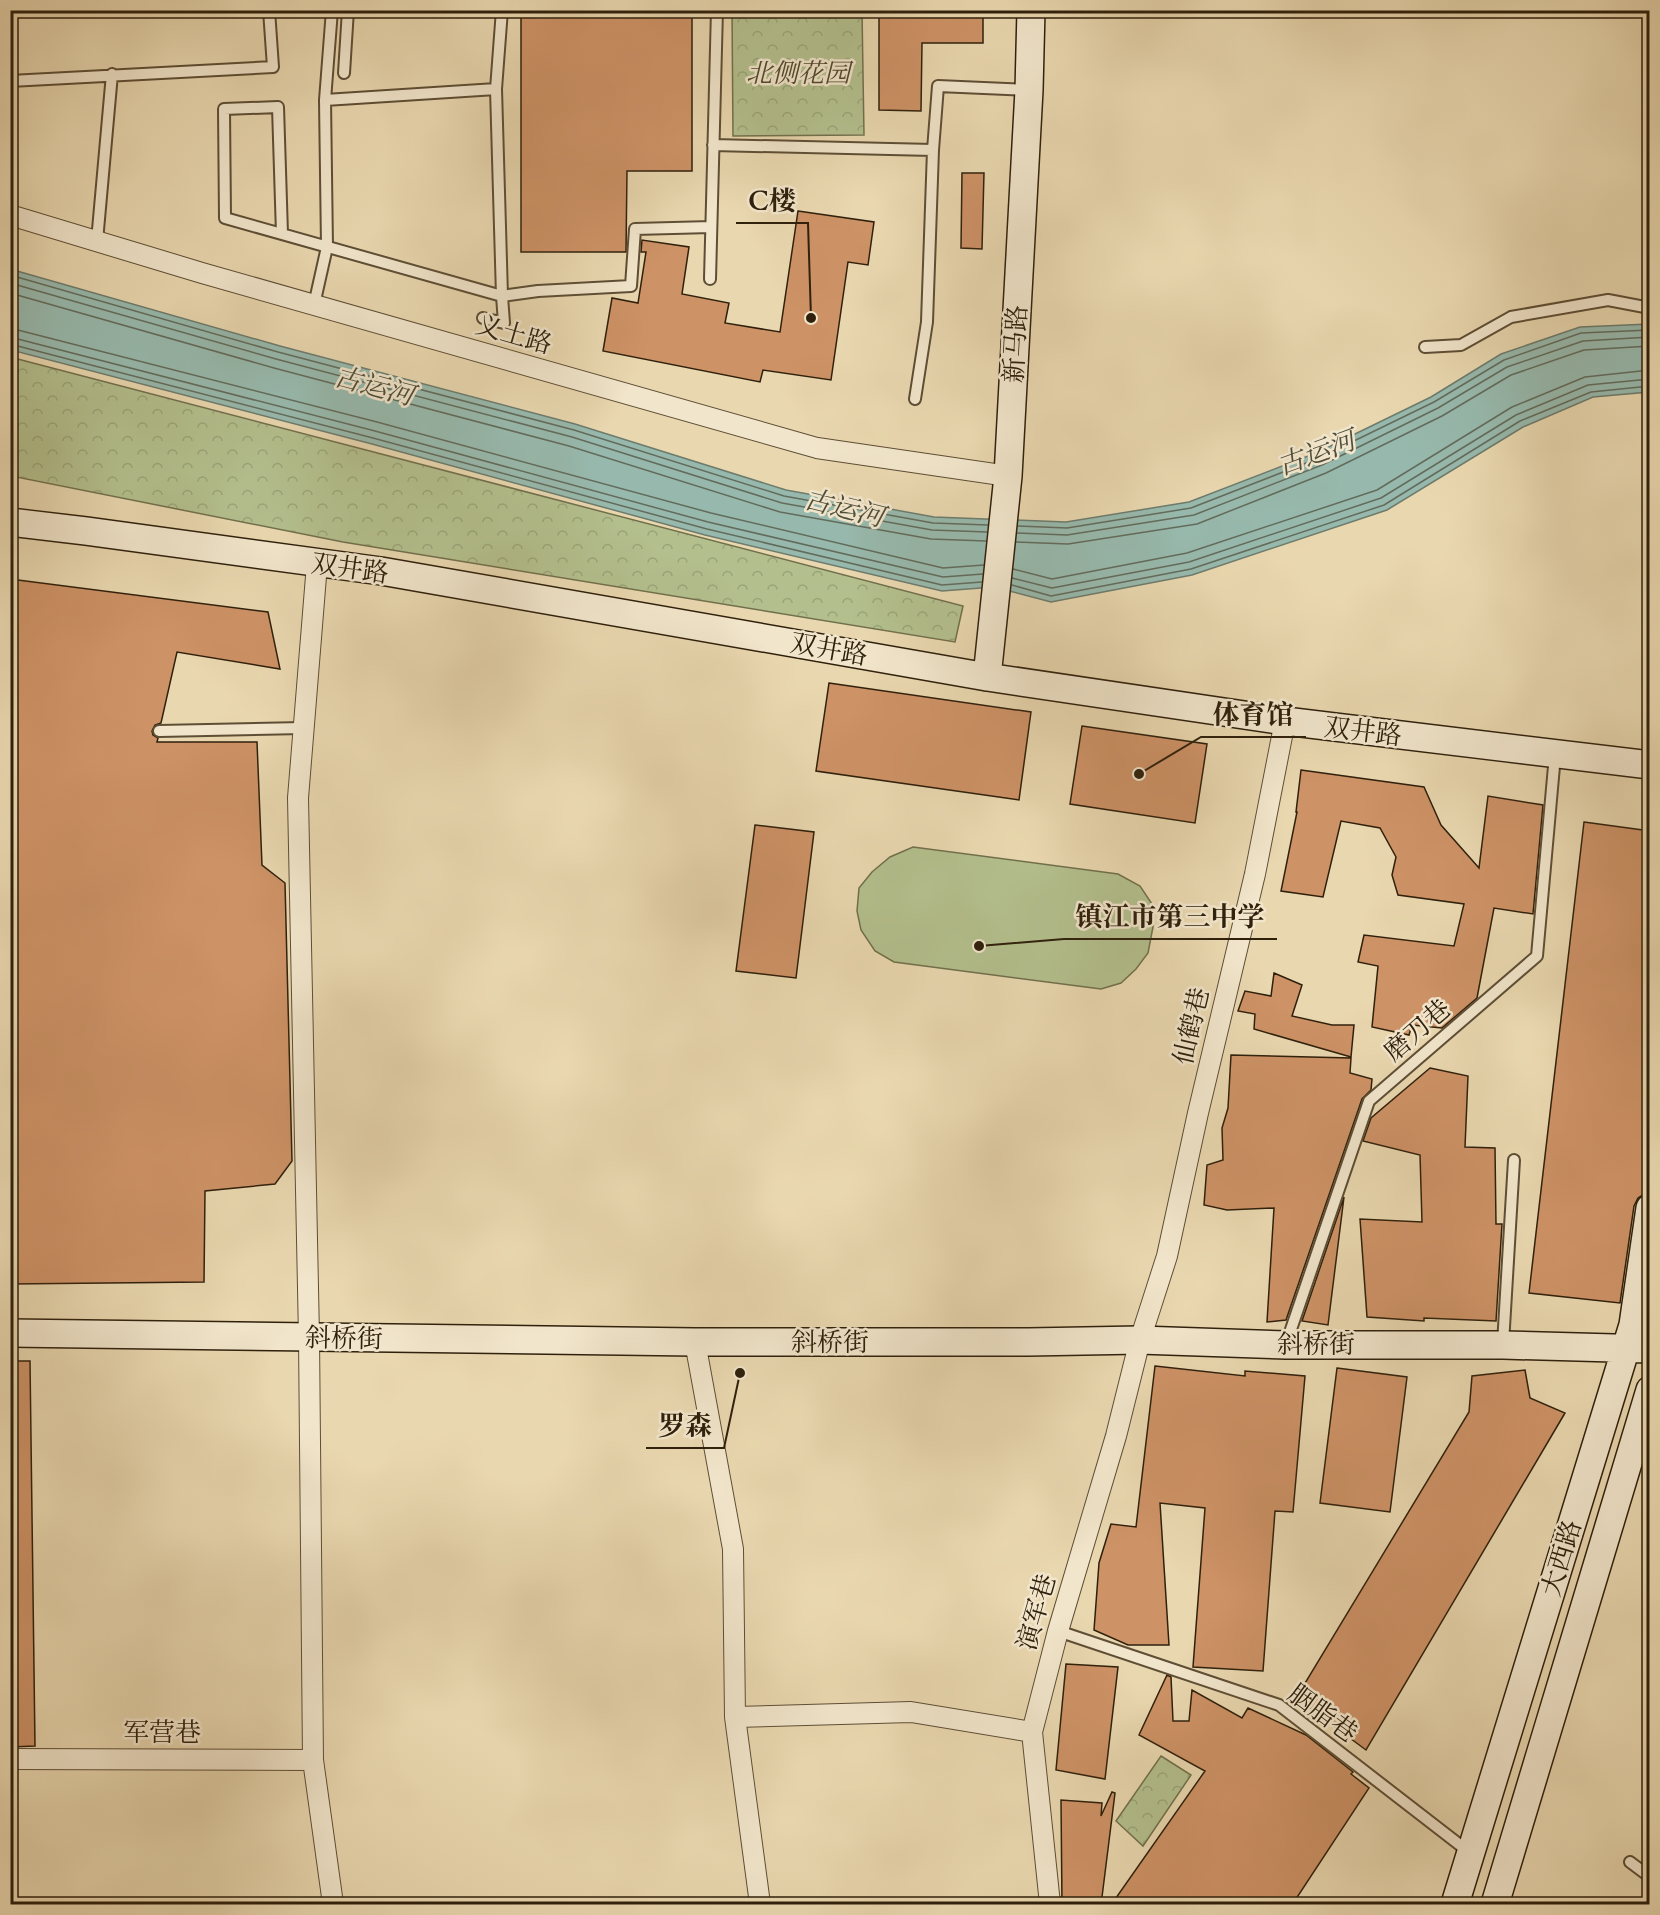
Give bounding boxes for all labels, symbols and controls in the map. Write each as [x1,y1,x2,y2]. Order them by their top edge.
park label: 北侧花园 [746,56,854,91]
callout: C楼 [736,178,808,223]
text: C楼 [748,183,796,220]
street label: 新马路 [996,304,1035,384]
street label: 义土路 [472,307,556,362]
water label: 古运河 [330,358,423,416]
water label: 古运河 [1272,421,1365,485]
water label: 古运河 [800,481,893,537]
street label: 双井路 [309,546,391,591]
street label: 双井路 [787,625,870,674]
callout: 体育馆 [1201,692,1306,737]
text: 体育馆 [1213,697,1294,734]
street label: 双井路 [1322,709,1404,754]
callout: 镇江市第三中学 [1064,894,1277,939]
text: 镇江市第三中学 [1076,899,1265,936]
street label: 仙鹤巷 [1166,984,1217,1068]
street label: 磨刀巷 [1376,992,1458,1069]
street label: 斜桥街 [305,1320,383,1357]
street label: 斜桥街 [791,1325,869,1360]
street label: 斜桥街 [1277,1327,1355,1362]
callout: 罗森 [646,1403,724,1448]
text: 罗森 [658,1408,712,1445]
street label: 大西路 [1533,1516,1590,1601]
street label: 演军巷 [1009,1570,1064,1654]
street label: 胭脂巷 [1281,1676,1365,1750]
street label: 军营巷 [123,1715,201,1750]

